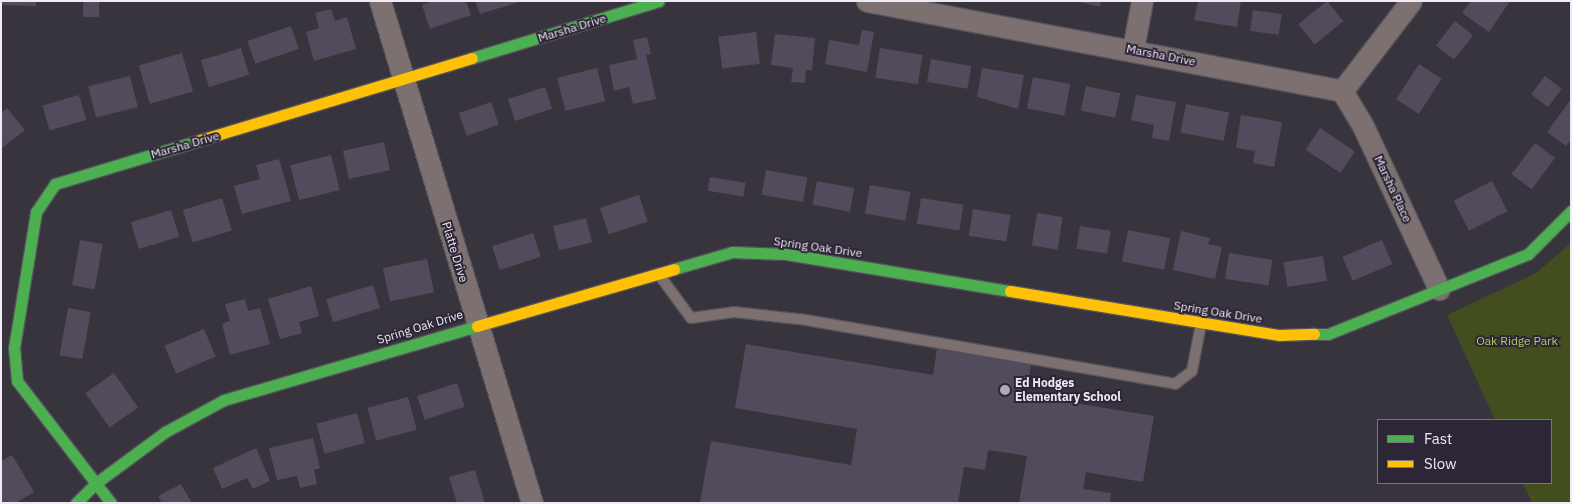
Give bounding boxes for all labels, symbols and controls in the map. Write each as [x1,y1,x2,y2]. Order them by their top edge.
street label: Marsha Drive [536,11,608,45]
street label: Marsha Drive [1125,41,1197,69]
street label: Marsha Drive [149,128,221,162]
street label: Marsha Place [1371,153,1415,225]
street label: Platte Drive [439,220,471,284]
street label: Spring Oak Drive [773,234,863,260]
street label: Spring Oak Drive [1173,298,1263,326]
street label: Spring Oak Drive [375,307,465,347]
park label: Oak Ridge Park [1476,334,1558,348]
place label: Ed Hodges Elementary School [1015,376,1121,404]
marker: Ed Hodges Elementary School [999,384,1011,396]
legend [1377,419,1552,484]
text: Fast [1424,429,1452,448]
text: Slow [1424,454,1457,473]

